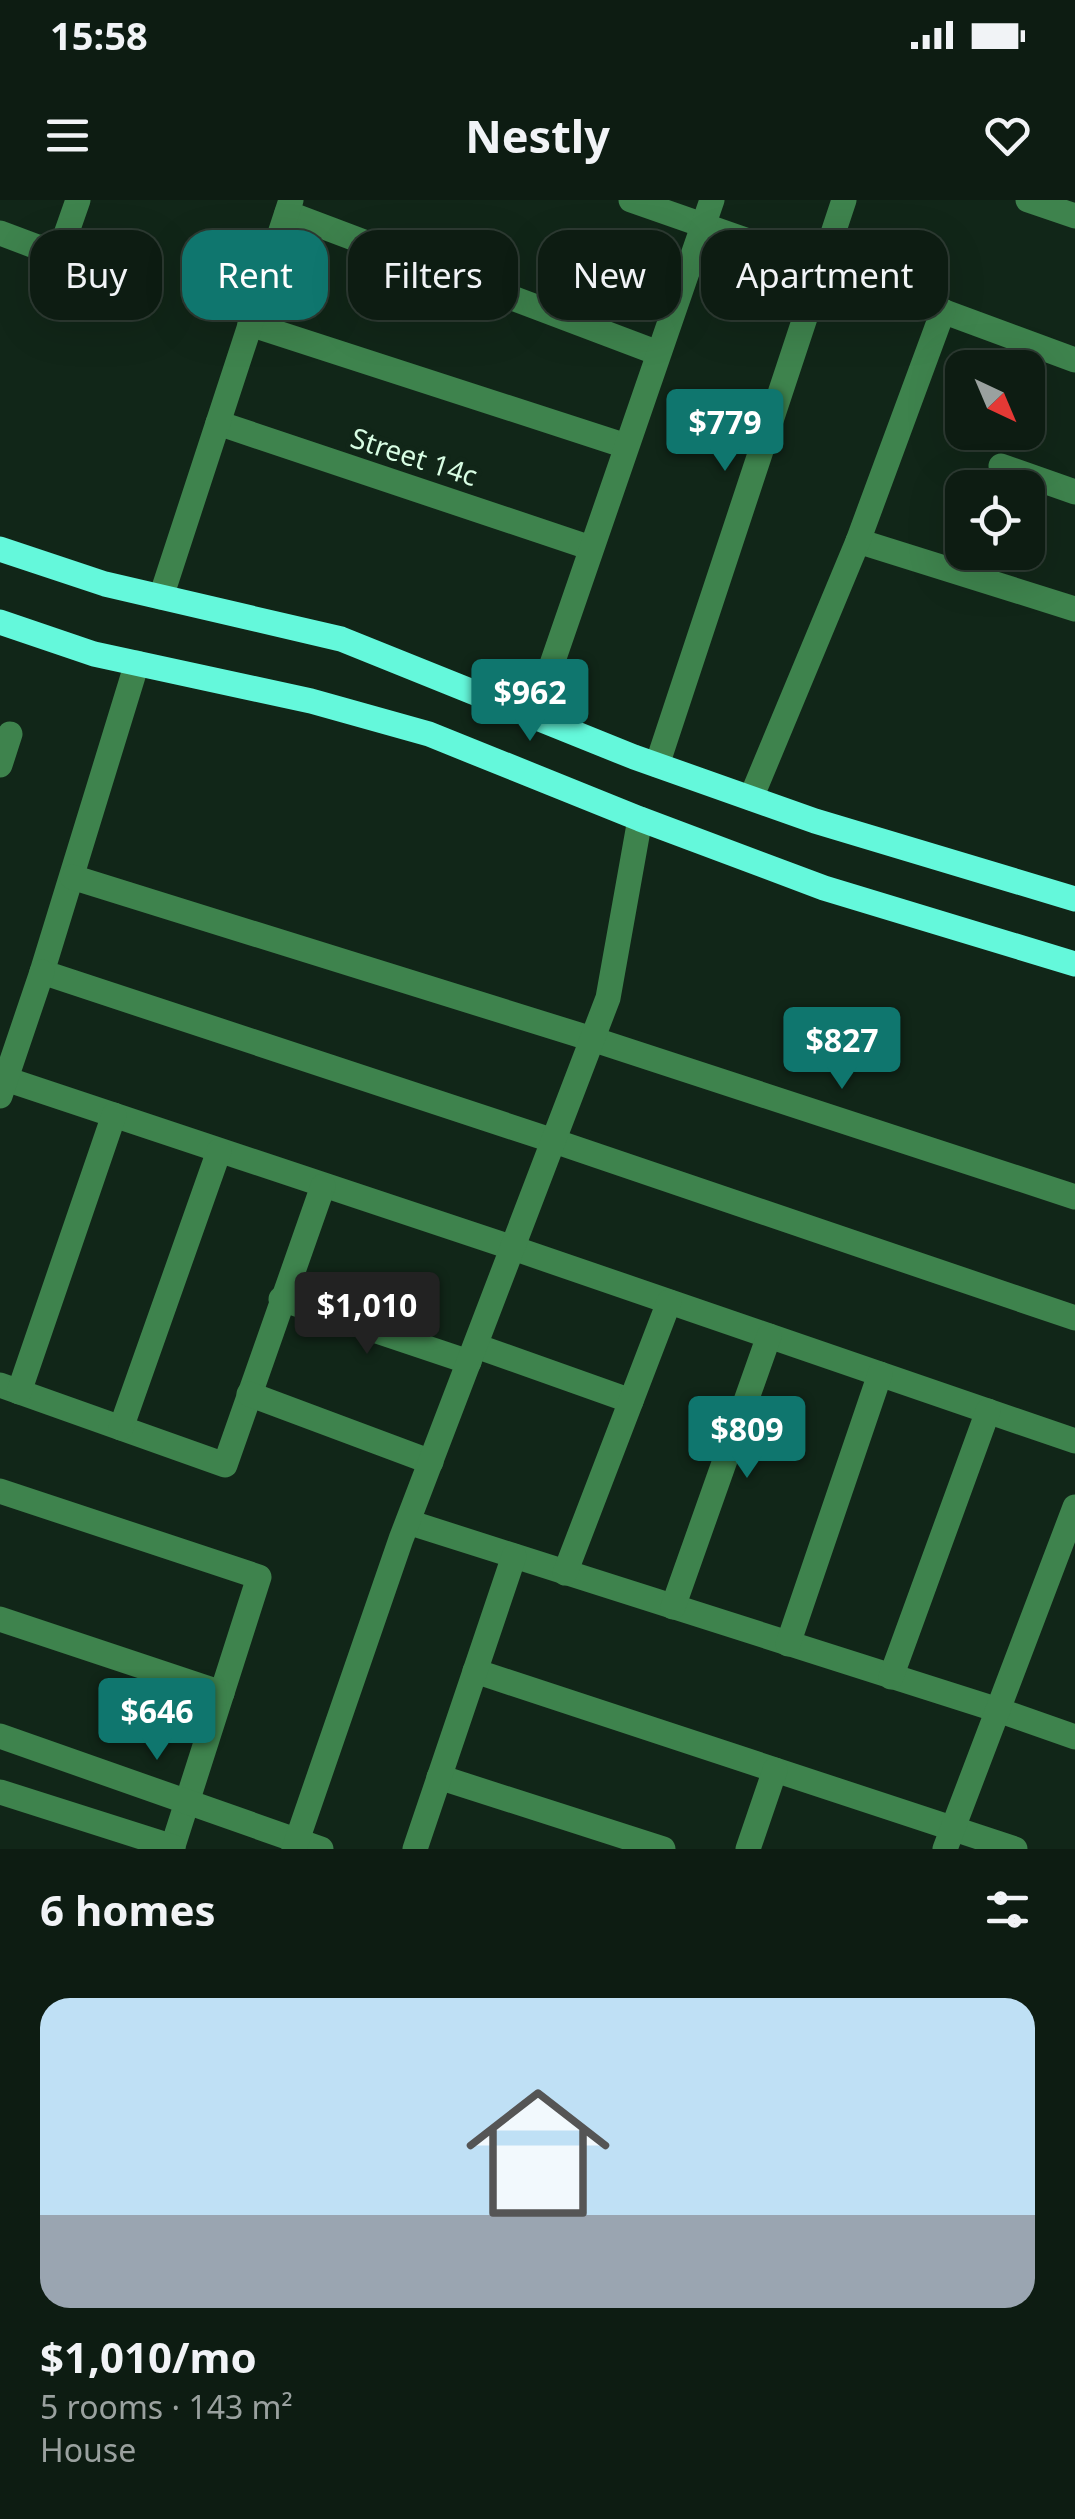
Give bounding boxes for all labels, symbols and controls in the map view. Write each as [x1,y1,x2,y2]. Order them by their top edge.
text: 15:58 [50,9,148,61]
text: Nestly [465,105,610,166]
icon: menu [40,108,95,163]
icon: heart [980,108,1035,163]
chip: Buy [30,230,162,320]
chip: Rent [182,230,328,320]
chip: Filters [348,230,518,320]
chip: New [538,230,681,320]
chip: Apartment [701,230,948,320]
north arrow [945,350,1045,450]
map controls [945,350,1045,570]
pin: $779 [666,389,784,474]
text: $779 [688,400,762,443]
street label: Street 14c [346,418,482,494]
button: locate [945,470,1045,570]
pin: $962 [471,659,589,744]
text: $962 [493,670,567,713]
pin: $827 [783,1007,901,1092]
text: $827 [805,1018,879,1061]
pin: $1,010 [286,1272,448,1357]
text: $1,010 [317,1283,417,1326]
pin: $809 [688,1396,806,1481]
text: $809 [710,1407,784,1450]
pin: $646 [98,1678,216,1763]
text: $646 [120,1689,194,1732]
text: 6 homes [40,1881,216,1938]
icon: filters [980,1882,1035,1937]
icon: home [448,2063,628,2243]
text: $1,010/mo [40,2328,257,2385]
text: 5 rooms · 143 m² [40,2385,293,2428]
text: House [40,2428,136,2471]

